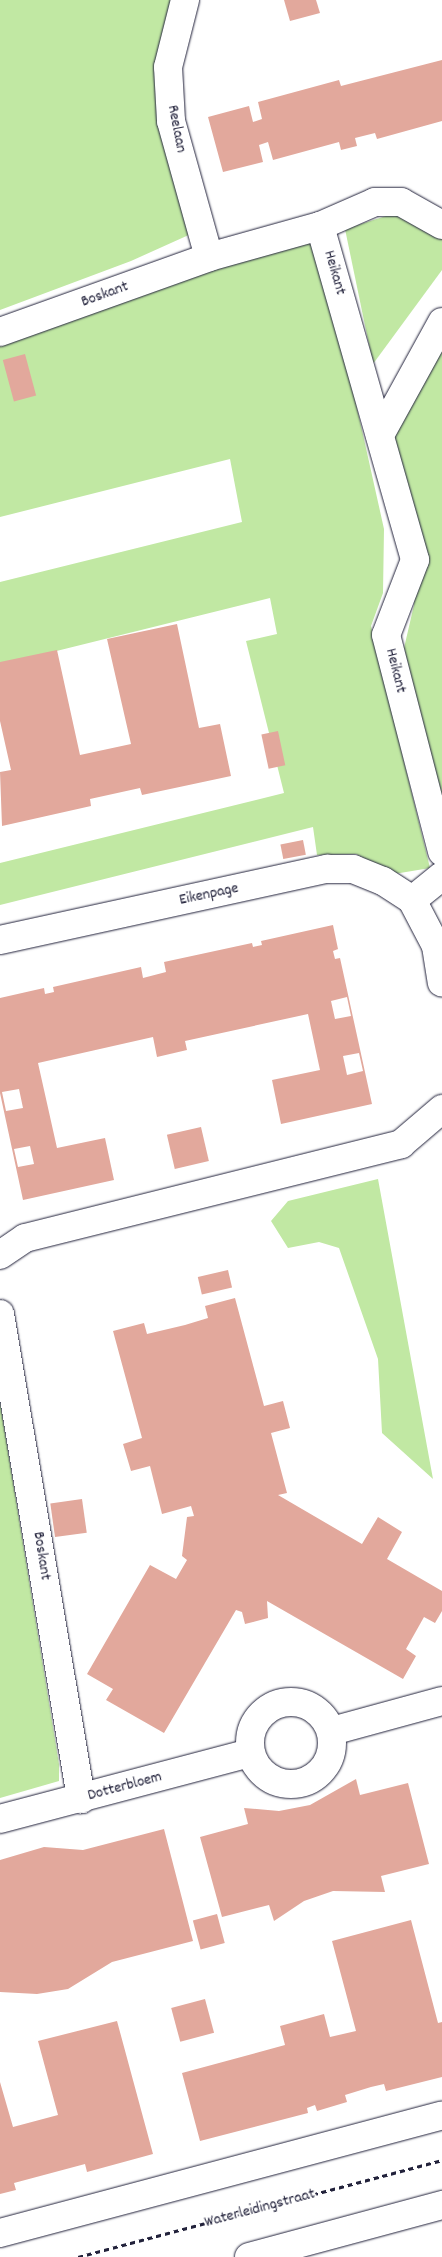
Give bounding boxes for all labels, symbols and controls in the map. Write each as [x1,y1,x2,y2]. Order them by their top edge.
street label: Reelaan [162,104,190,154]
street label: Heikant [318,248,350,298]
street label: Boskant [79,278,131,312]
street label: Heikant [380,647,410,695]
street label: Eikenpage [178,879,240,911]
street label: Boskant [28,1530,54,1582]
street label: Dotterbloem [86,1768,164,1806]
street label: Waterleidingstraat [203,2185,317,2233]

